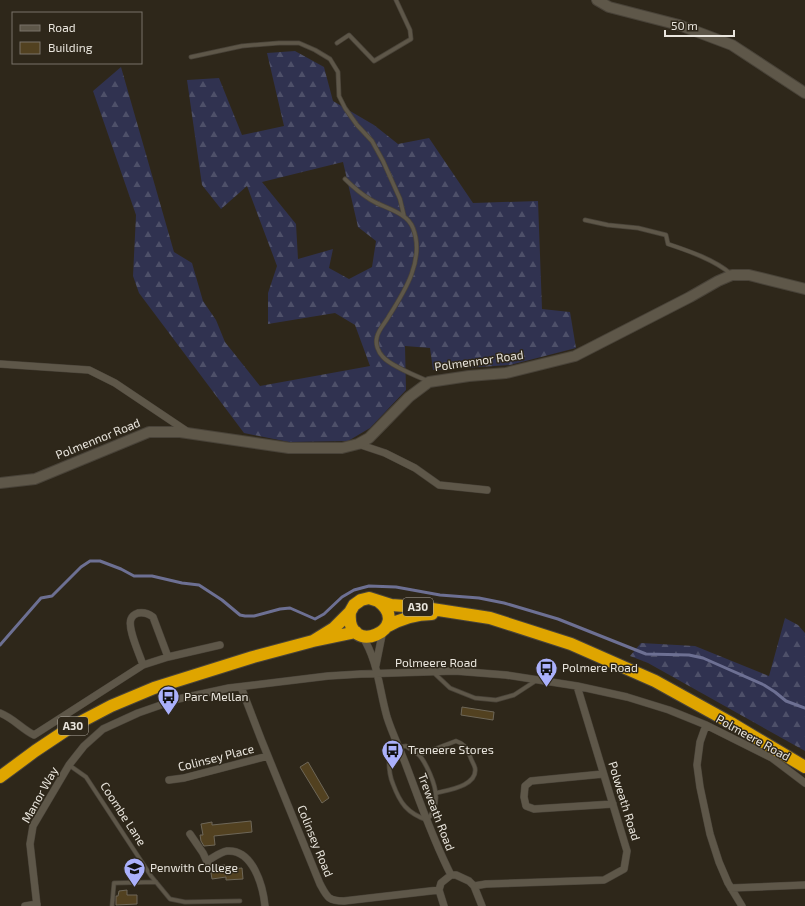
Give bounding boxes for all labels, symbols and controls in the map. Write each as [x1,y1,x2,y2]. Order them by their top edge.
legend [12,12,142,64]
scale bar [665,12,734,38]
text: 50 m [671,18,698,32]
text: Road [48,20,76,34]
text: Building [48,40,93,54]
street label: Polmennor Road [433,347,524,373]
street label: Polmennor Road [53,415,142,461]
road number: A30 [403,598,433,616]
street label: Polmeere Road [395,655,477,669]
bus stop icon: Polmere Road [533,655,559,688]
place label: Polmere Road [562,660,638,674]
bus stop icon: Parc Mellan [156,684,182,717]
place label: Parc Mellan [184,689,249,703]
street label: Polmeere Road [714,711,793,763]
road number: A30 [58,717,88,735]
bus stop icon: Treneere Stores [380,737,406,770]
street label: Colinsey Place [176,741,255,773]
place label: Treneere Stores [408,742,494,756]
street label: Polweath Road [606,759,644,842]
street label: Manor Way [18,763,61,825]
street label: Treweath Road [416,771,458,852]
street label: Coombe Lane [98,779,150,848]
street label: Colinsey Road [295,803,337,879]
school or university icon: Penwith College [122,855,148,888]
place label: Penwith College [150,860,238,874]

